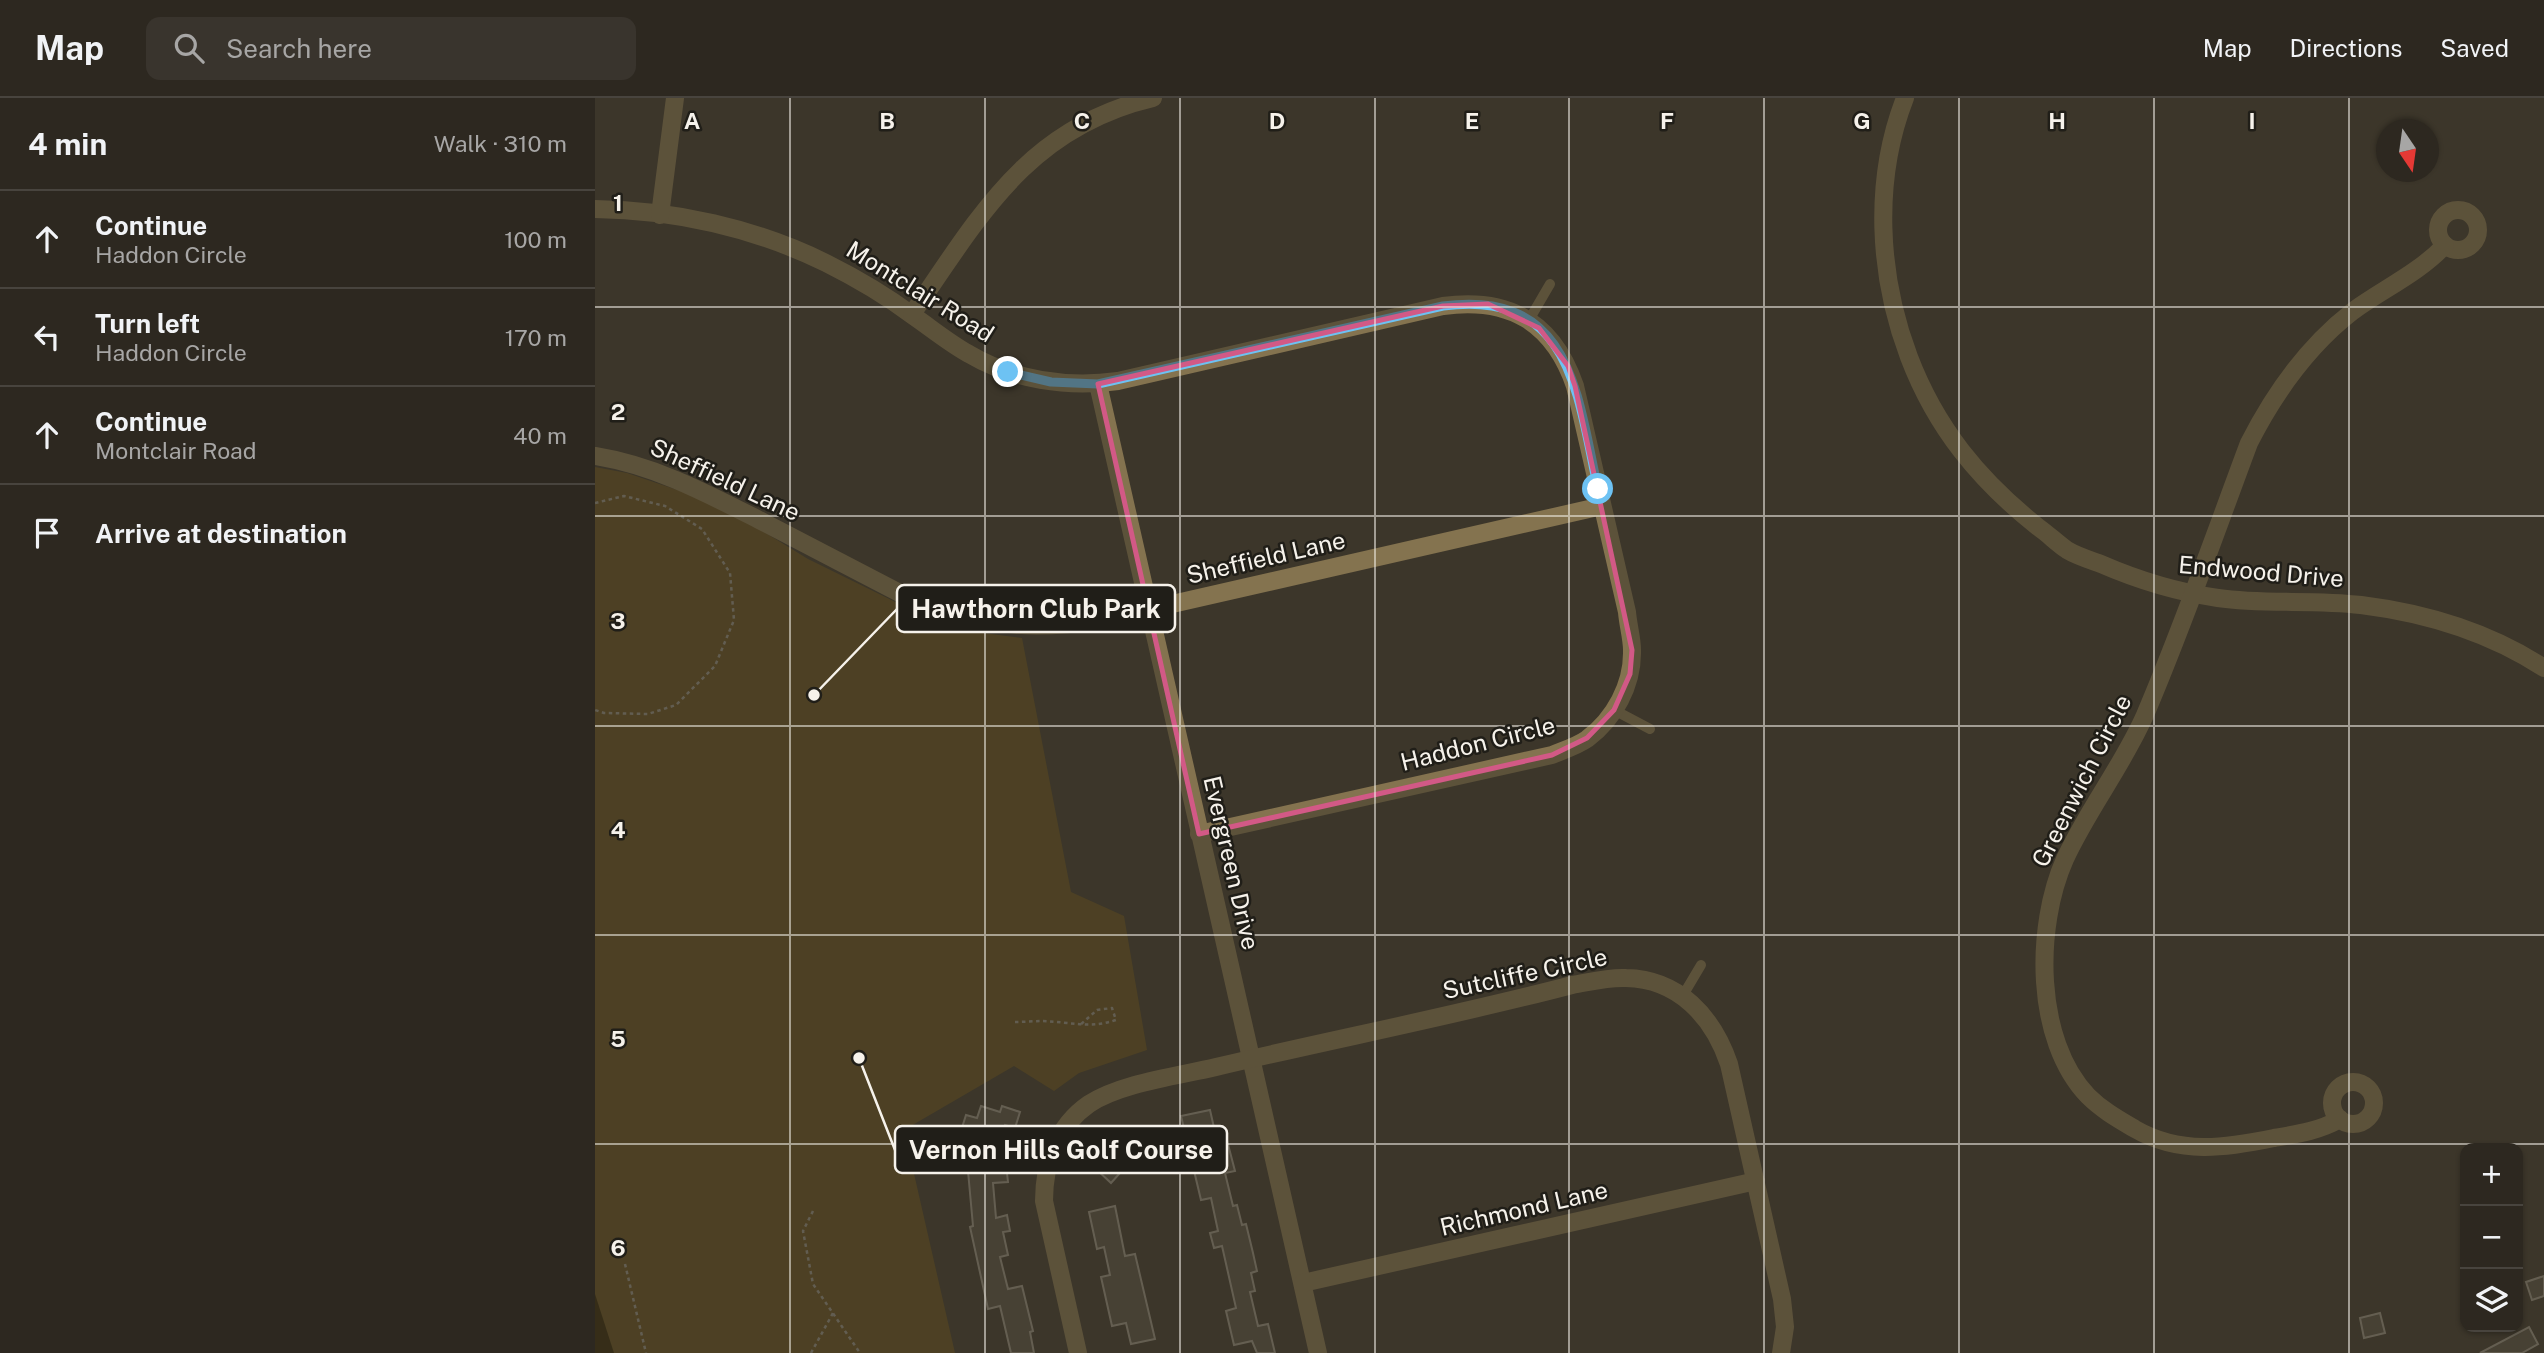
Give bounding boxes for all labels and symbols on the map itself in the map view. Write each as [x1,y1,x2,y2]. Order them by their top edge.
text: A [684,107,701,134]
text: B [879,107,895,134]
text: C [1074,107,1090,134]
text: D [1269,107,1285,134]
text: E [1465,107,1479,134]
text: F [1660,107,1674,134]
text: G [1853,107,1871,134]
text: H [2048,107,2066,134]
text: I [2248,107,2256,134]
north arrow [2376,119,2439,182]
text: 1 [613,189,623,216]
street label: Montclair Road [842,235,999,348]
route end [992,356,1023,387]
text: 2 [611,398,625,425]
street label: Sheffield Lane [646,432,805,526]
route start [1582,473,1613,504]
street label: Sheffield Lane [1184,525,1348,589]
street label: Endwood Drive [2177,550,2345,592]
callout: Hawthorn Club Park [897,585,1175,632]
text: Hawthorn Club Park [911,593,1161,624]
text: 3 [610,607,626,634]
street label: Greenwich Circle [2026,690,2137,871]
street label: Haddon Circle [1398,710,1558,776]
street label: Evergreen Drive [1198,773,1266,952]
text: 4 [610,816,626,843]
street label: Sutcliffe Circle [1440,942,1610,1004]
text: 5 [610,1025,626,1052]
callout: Vernon Hills Golf Course [895,1126,1227,1173]
text: Vernon Hills Golf Course [909,1134,1213,1165]
street label: Richmond Lane [1437,1175,1610,1241]
text: 6 [610,1234,626,1261]

